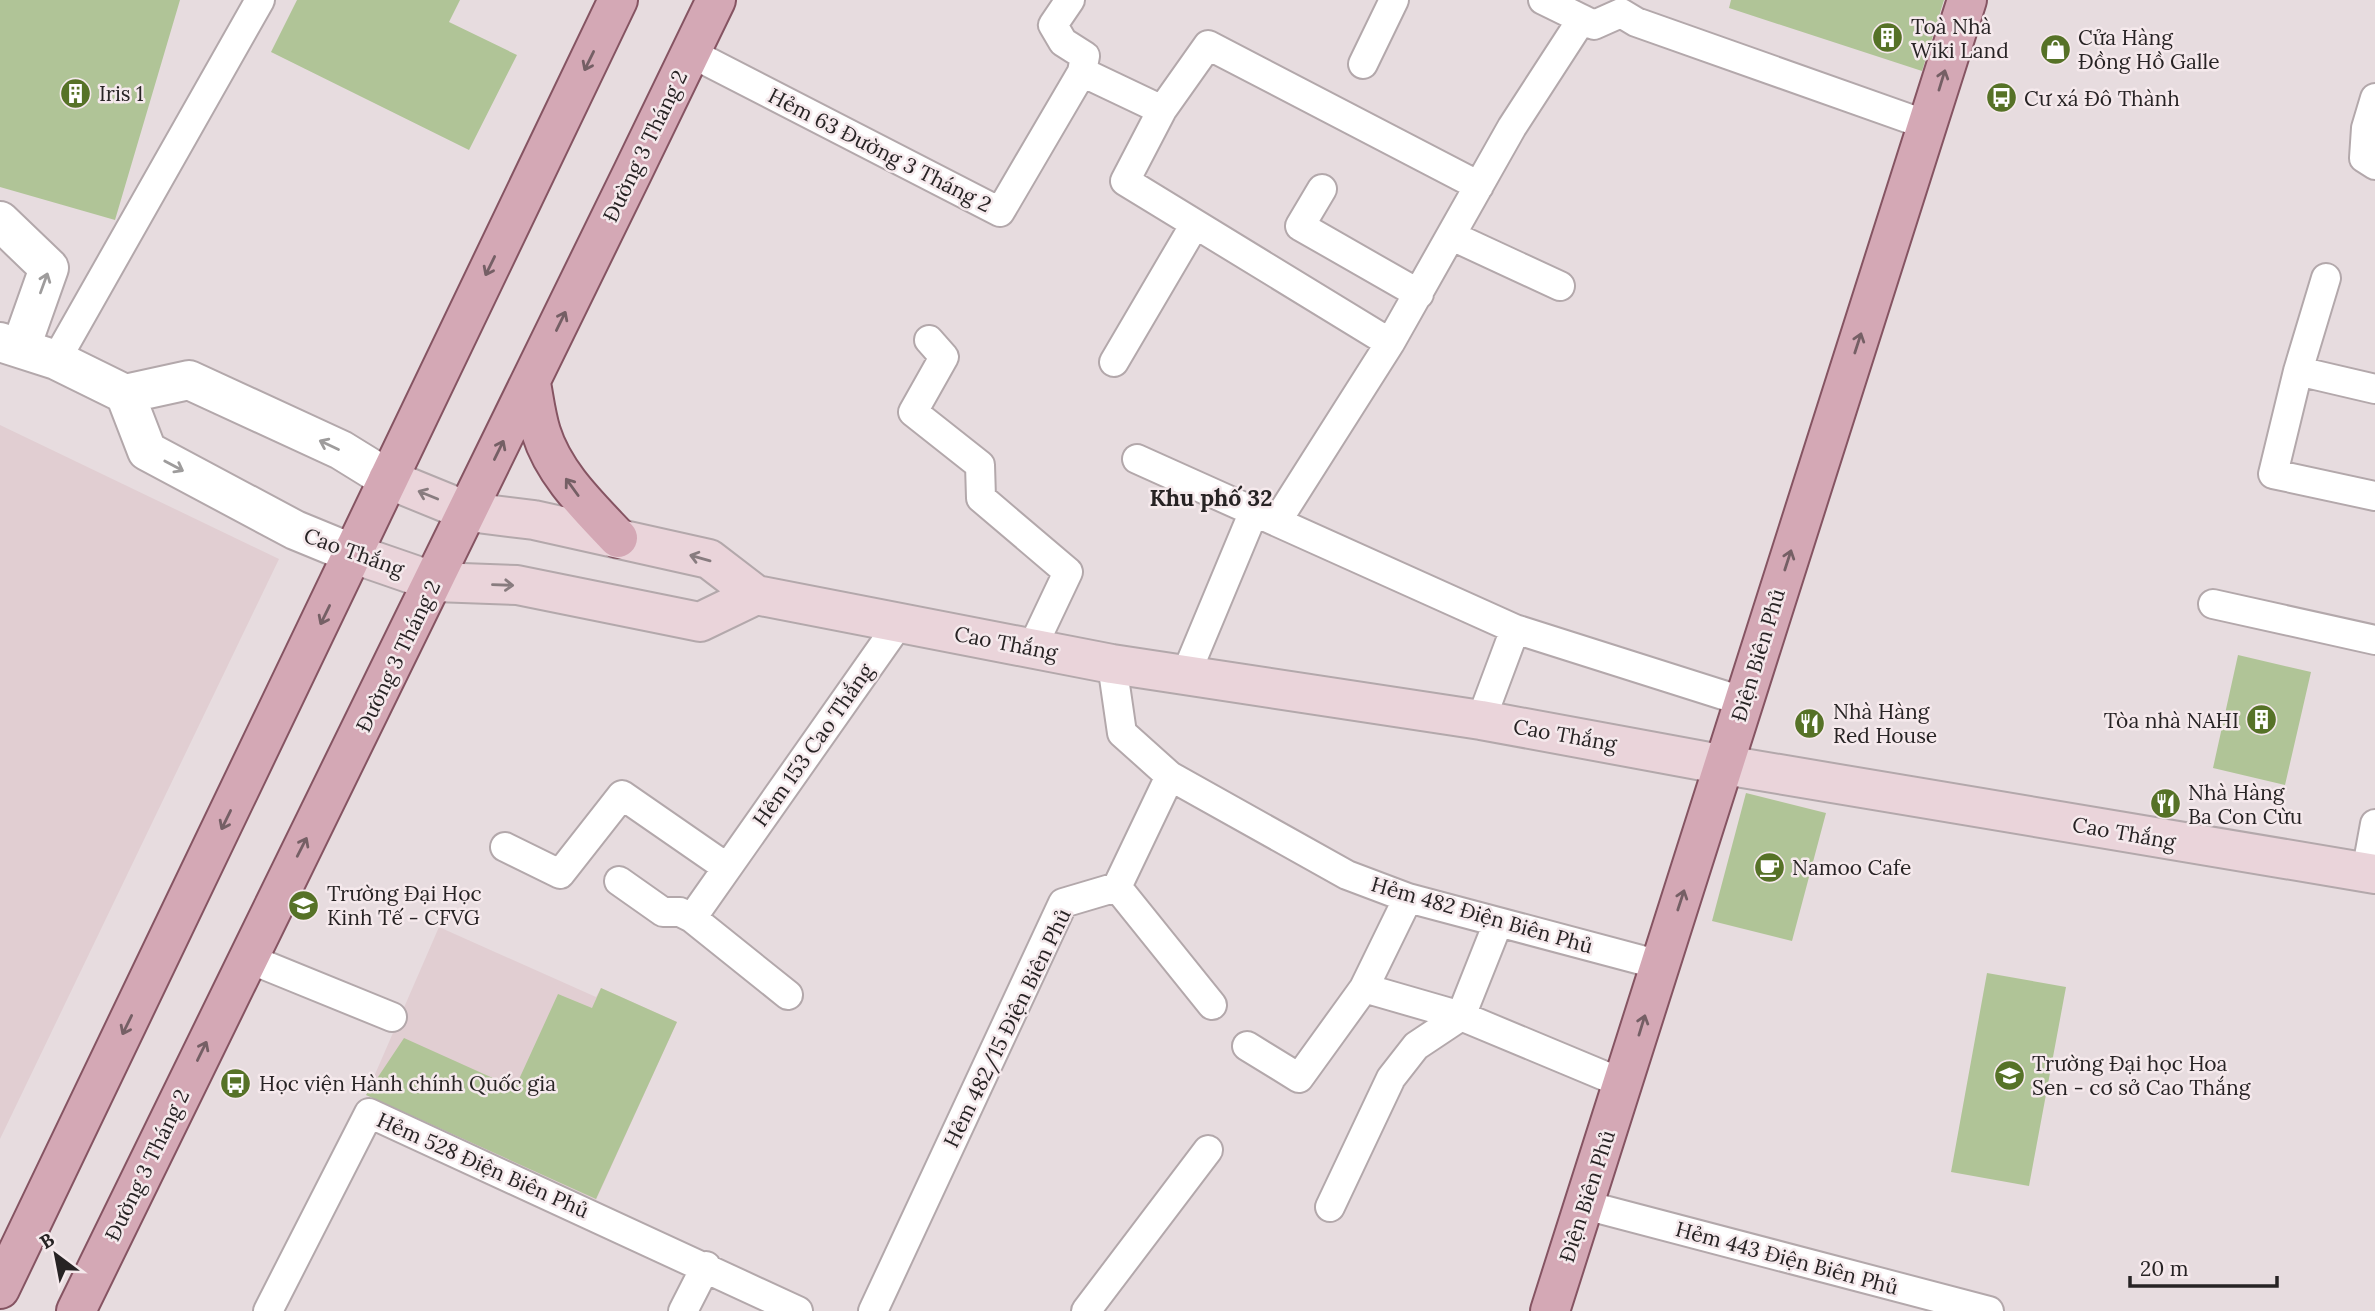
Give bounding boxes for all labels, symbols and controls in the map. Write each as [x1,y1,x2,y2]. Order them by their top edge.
place label: Toà Nhà Wiki Land [1911,13,2009,64]
building icon: Toà Nhà Wiki Land [1871,21,1905,55]
place label: Cửa Hàng Đồng Hồ Galle [2078,24,2220,75]
shop icon: Cửa Hàng Đồng Hồ Galle [2038,32,2072,66]
one-way arrow [581,50,595,71]
street label: Đường 3 Tháng 2 [597,66,693,226]
one-way arrow [1936,69,1949,91]
building icon: Iris 1 [59,76,93,110]
place label: Iris 1 [99,80,144,107]
bus stop icon: Cư xá Đô Thành [1984,81,2018,115]
street label: Hẻm 63 Đường 3 Tháng 2 [764,82,996,218]
place label: Cư xá Đô Thành [2024,85,2180,112]
one-way arrow [482,255,496,276]
one-way arrow [39,272,51,294]
one-way arrow [555,311,568,332]
one-way arrow [1852,332,1865,354]
one-way arrow [319,438,340,451]
one-way arrow [492,440,506,461]
one-way arrow [164,459,184,473]
one-way arrow [565,479,580,497]
district label: Khu phố 32 [1149,483,1273,512]
one-way arrow [418,488,440,501]
street label: Cao Thắng [300,521,408,583]
one-way arrow [1783,549,1795,571]
one-way arrow [689,551,712,564]
street label: Đường 3 Tháng 2 [350,576,446,736]
one-way arrow [491,578,514,591]
street label: Điện Biên Phủ [1725,585,1791,725]
one-way arrow [317,604,331,625]
street label: Cao Thắng [952,620,1060,666]
street label: Hẻm 153 Cao Thắng [747,658,880,832]
place label: Nhà Hàng Red House [1833,698,1937,749]
building icon: Tòa nhà NAHI [2245,703,2279,737]
restaurant icon: Nhà Hàng Red House [1793,706,1827,740]
place label: Tòa nhà NAHI [2104,707,2239,734]
street label: Cao Thắng [1511,713,1619,757]
place label: Nhà Hàng Ba Con Cừu [2188,779,2302,830]
restaurant icon: Nhà Hàng Ba Con Cừu [2148,787,2182,821]
one-way arrow [219,809,232,830]
street label: Cao Thắng [2070,811,2178,855]
one-way arrow [296,837,310,858]
cafe icon: Namoo Cafe [1752,850,1786,884]
place label: Namoo Cafe [1792,854,1912,881]
street label: Hẻm 482 Điện Biên Phủ [1368,870,1596,960]
place label: Trường Đại Học Kinh Tế - CFVG [327,880,482,931]
school or university icon: Trường Đại Học Kinh Tế - CFVG [287,888,321,922]
one-way arrow [1675,889,1688,911]
street label: Hẻm 482/15 Điện Biên Phủ [937,904,1077,1152]
one-way arrow [120,1014,134,1035]
one-way arrow [1636,1014,1649,1036]
one-way arrow [196,1041,209,1062]
place label: Trường Đại học Hoa Sen - cơ sở Cao Thắng [2032,1050,2251,1101]
school or university icon: Trường Đại học Hoa Sen - cơ sở Cao Thắng [1992,1058,2026,1092]
bus stop icon: Học viện Hành chính Quốc gia [219,1066,253,1100]
place label: Học viện Hành chính Quốc gia [259,1070,556,1097]
street label: Đường 3 Tháng 2 [99,1085,195,1245]
street label: Hẻm 528 Điện Biên Phủ [373,1106,593,1224]
street label: Điện Biên Phủ [1553,1127,1621,1265]
street label: Hẻm 443 Ðiện Biên Phủ [1673,1215,1901,1301]
north arrow [21,1220,91,1290]
text: B [35,1227,59,1254]
scale bar [2130,1244,2277,1288]
text: 20 m [2140,1255,2189,1282]

